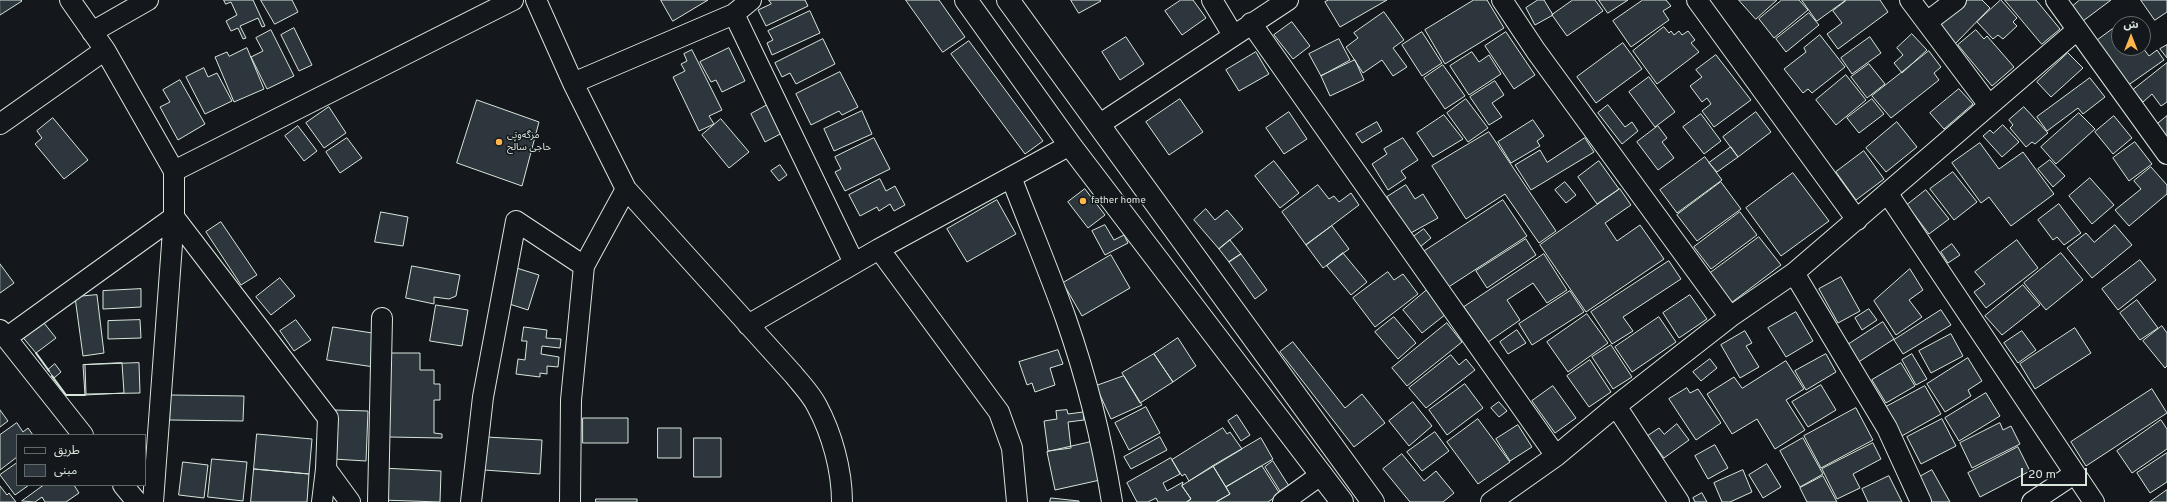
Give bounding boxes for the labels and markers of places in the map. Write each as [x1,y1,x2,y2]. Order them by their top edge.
place label: مزگەوتی حاجی ساڵح [507,130,551,154]
marker: مزگەوتی حاجی ساڵح [494,137,504,147]
place label: father home [1091,195,1146,207]
marker: father home [1078,196,1088,206]

